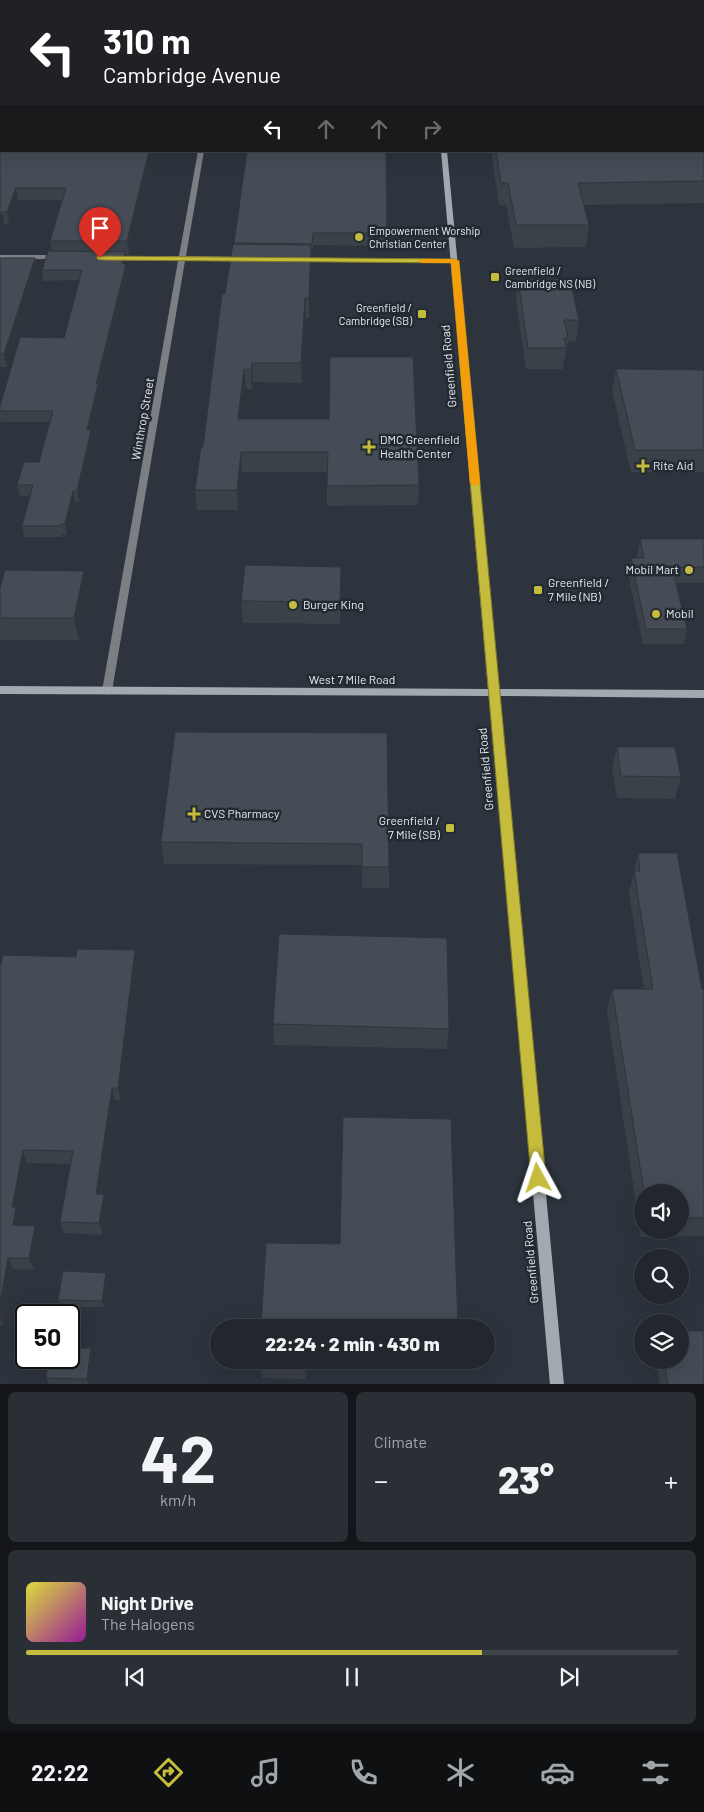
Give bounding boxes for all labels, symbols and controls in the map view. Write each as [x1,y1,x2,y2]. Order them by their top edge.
text: 310 m [103,19,190,61]
icon: left [20,20,85,85]
text: Cambridge Avenue [103,61,281,87]
icon: left [259,115,287,143]
icon: ahead [312,115,340,143]
icon: ahead [365,115,393,143]
icon: right [418,115,446,143]
pin [79,207,121,258]
icon: arrive [86,214,114,242]
place label: Empowerment Worship Christian Center [369,224,480,250]
marker: Empowerment Worship Christian Center [353,231,365,243]
place label: Greenfield / Cambridge NS (NB) [505,264,595,290]
marker: Greenfield / Cambridge NS (NB) [489,271,501,283]
place label: Greenfield / Cambridge (SB) [339,301,412,327]
marker: Greenfield / Cambridge (SB) [416,308,428,320]
street label: Greenfield Road [437,324,459,408]
street label: Winthrop Street [128,376,156,461]
place label: DMC Greenfield Health Center [380,432,460,460]
marker: DMC Greenfield Health Center [362,440,376,454]
place label: Rite Aid [653,458,693,472]
marker: Rite Aid [637,460,649,472]
place label: Mobil Mart [625,562,679,576]
marker: Mobil Mart [683,564,695,576]
place label: Greenfield / 7 Mile (NB) [548,575,609,603]
marker: Greenfield / 7 Mile (NB) [532,584,544,596]
place label: Burger King [303,597,364,611]
marker: Burger King [287,599,299,611]
place label: Mobil [666,606,694,620]
marker: Mobil [650,608,662,620]
street label: West 7 Mile Road [309,672,395,686]
street label: Greenfield Road [474,727,496,811]
place label: CVS Pharmacy [204,806,280,820]
marker: CVS Pharmacy [188,808,200,820]
place label: Greenfield / 7 Mile (SB) [379,813,441,841]
marker: Greenfield / 7 Mile (SB) [444,822,456,834]
position arrow [511,1151,563,1203]
map controls [634,1184,689,1369]
button: sound [634,1184,689,1239]
street label: Greenfield Road [519,1220,541,1304]
button: search [634,1249,689,1304]
speed limit sign: 50 [15,1304,80,1369]
button: layers [634,1314,689,1369]
text: 22:24 · 2 min · 430 m [265,1332,440,1355]
text: 42 [140,1418,216,1496]
text: Climate [374,1432,427,1451]
text: 23° [498,1456,554,1502]
text: − [374,1463,388,1497]
text: + [664,1463,678,1497]
text: km/h [160,1490,196,1509]
text: Night Drive [101,1591,194,1614]
text: The Halogens [101,1614,195,1633]
icon: previous [121,1663,149,1691]
icon: pause [338,1663,366,1691]
icon: next [555,1663,583,1691]
icon: directions [151,1755,186,1790]
icon: music [248,1755,283,1790]
icon: phone [346,1755,381,1790]
icon: climate [443,1755,478,1790]
icon: car [540,1755,575,1790]
icon: filters [638,1755,673,1790]
text: 22:22 [31,1759,88,1785]

